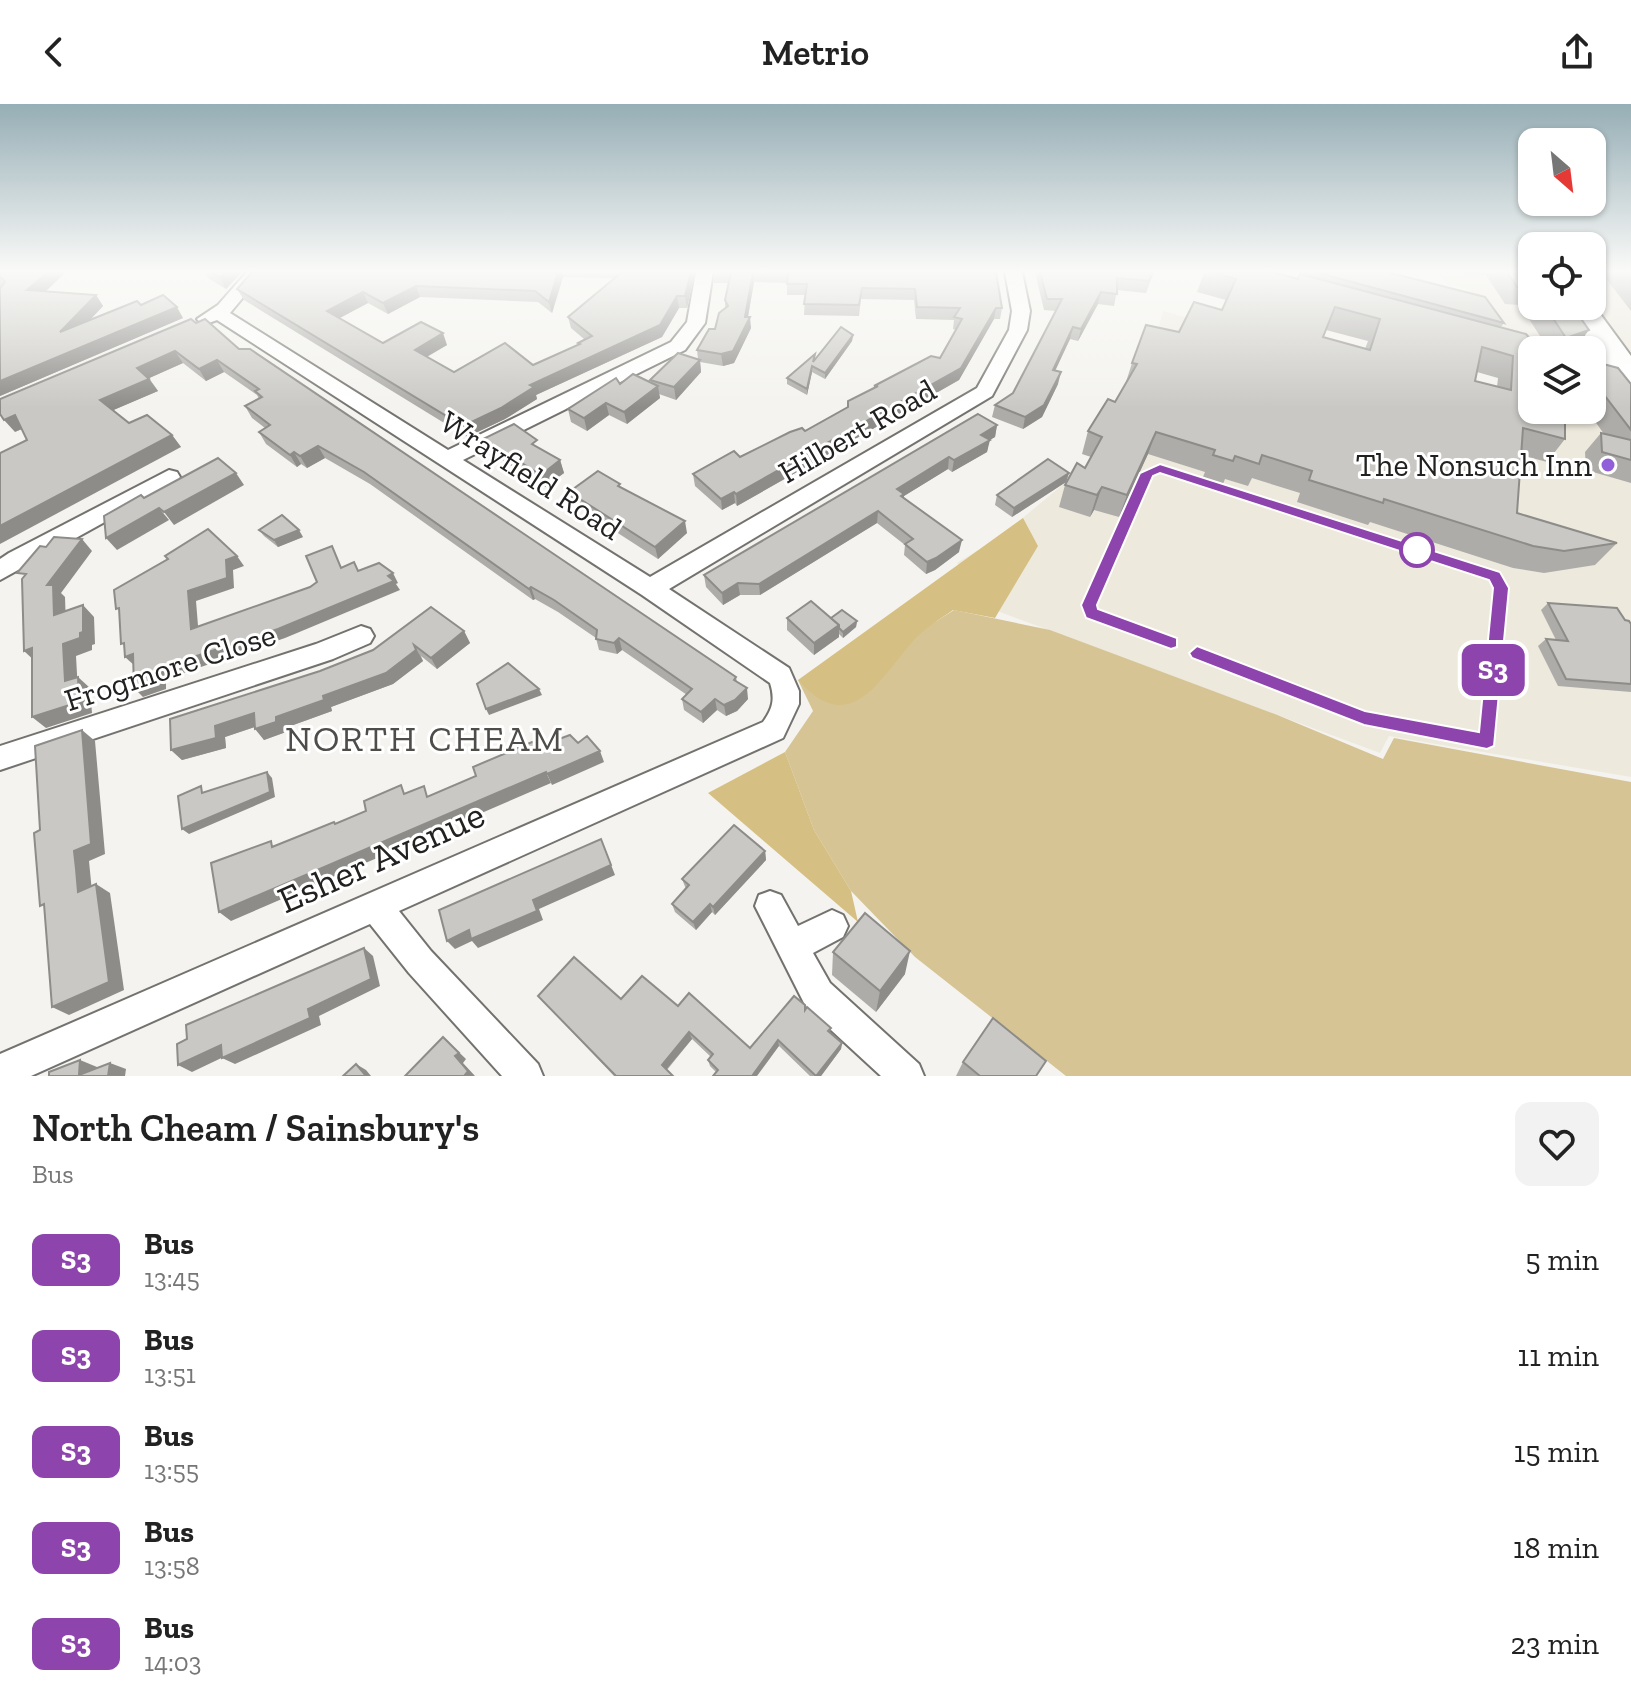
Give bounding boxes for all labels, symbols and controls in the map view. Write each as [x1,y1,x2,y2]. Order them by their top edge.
icon: back [32,30,76,74]
icon: share [1555,30,1599,74]
text: Metrio [762,31,869,74]
north arrow [1518,128,1606,216]
map controls [1518,128,1606,424]
button: locate [1518,232,1606,320]
button: layers [1518,336,1606,424]
street label: Hilbert Road [772,371,943,491]
street label: Wrayfield Road [433,402,629,548]
place label: The Nonsuch Inn [1356,446,1593,484]
marker: The Nonsuch Inn [1599,456,1617,474]
unlabelled marker [1400,533,1434,567]
street label: Frogmore Close [60,615,280,719]
line badge: S3 [1457,644,1529,696]
text: S3 [1478,653,1508,686]
district label: NORTH CHEAM [285,717,565,760]
street label: Esher Avenue [271,791,491,923]
button: heart [1515,1102,1599,1186]
text: North Cheam / Sainsbury's [32,1105,480,1151]
text: Bus [32,1158,74,1190]
text: Bus [144,1226,194,1262]
text: 5 min [1525,1242,1599,1278]
text: S3 [61,1243,91,1276]
text: 13:45 [144,1262,200,1294]
text: Bus [144,1322,194,1358]
text: 11 min [1518,1338,1599,1374]
text: S3 [61,1339,91,1372]
text: 13:51 [144,1358,196,1390]
text: Bus [144,1418,194,1454]
text: 15 min [1514,1434,1599,1470]
text: S3 [61,1435,91,1468]
text: 13:55 [144,1454,199,1486]
text: Bus [144,1514,194,1550]
text: 18 min [1513,1530,1599,1566]
text: S3 [61,1531,91,1564]
text: 13:58 [144,1550,200,1582]
text: Bus [144,1610,194,1646]
text: 23 min [1511,1626,1599,1662]
text: S3 [61,1627,91,1660]
text: 14:03 [144,1646,202,1678]

